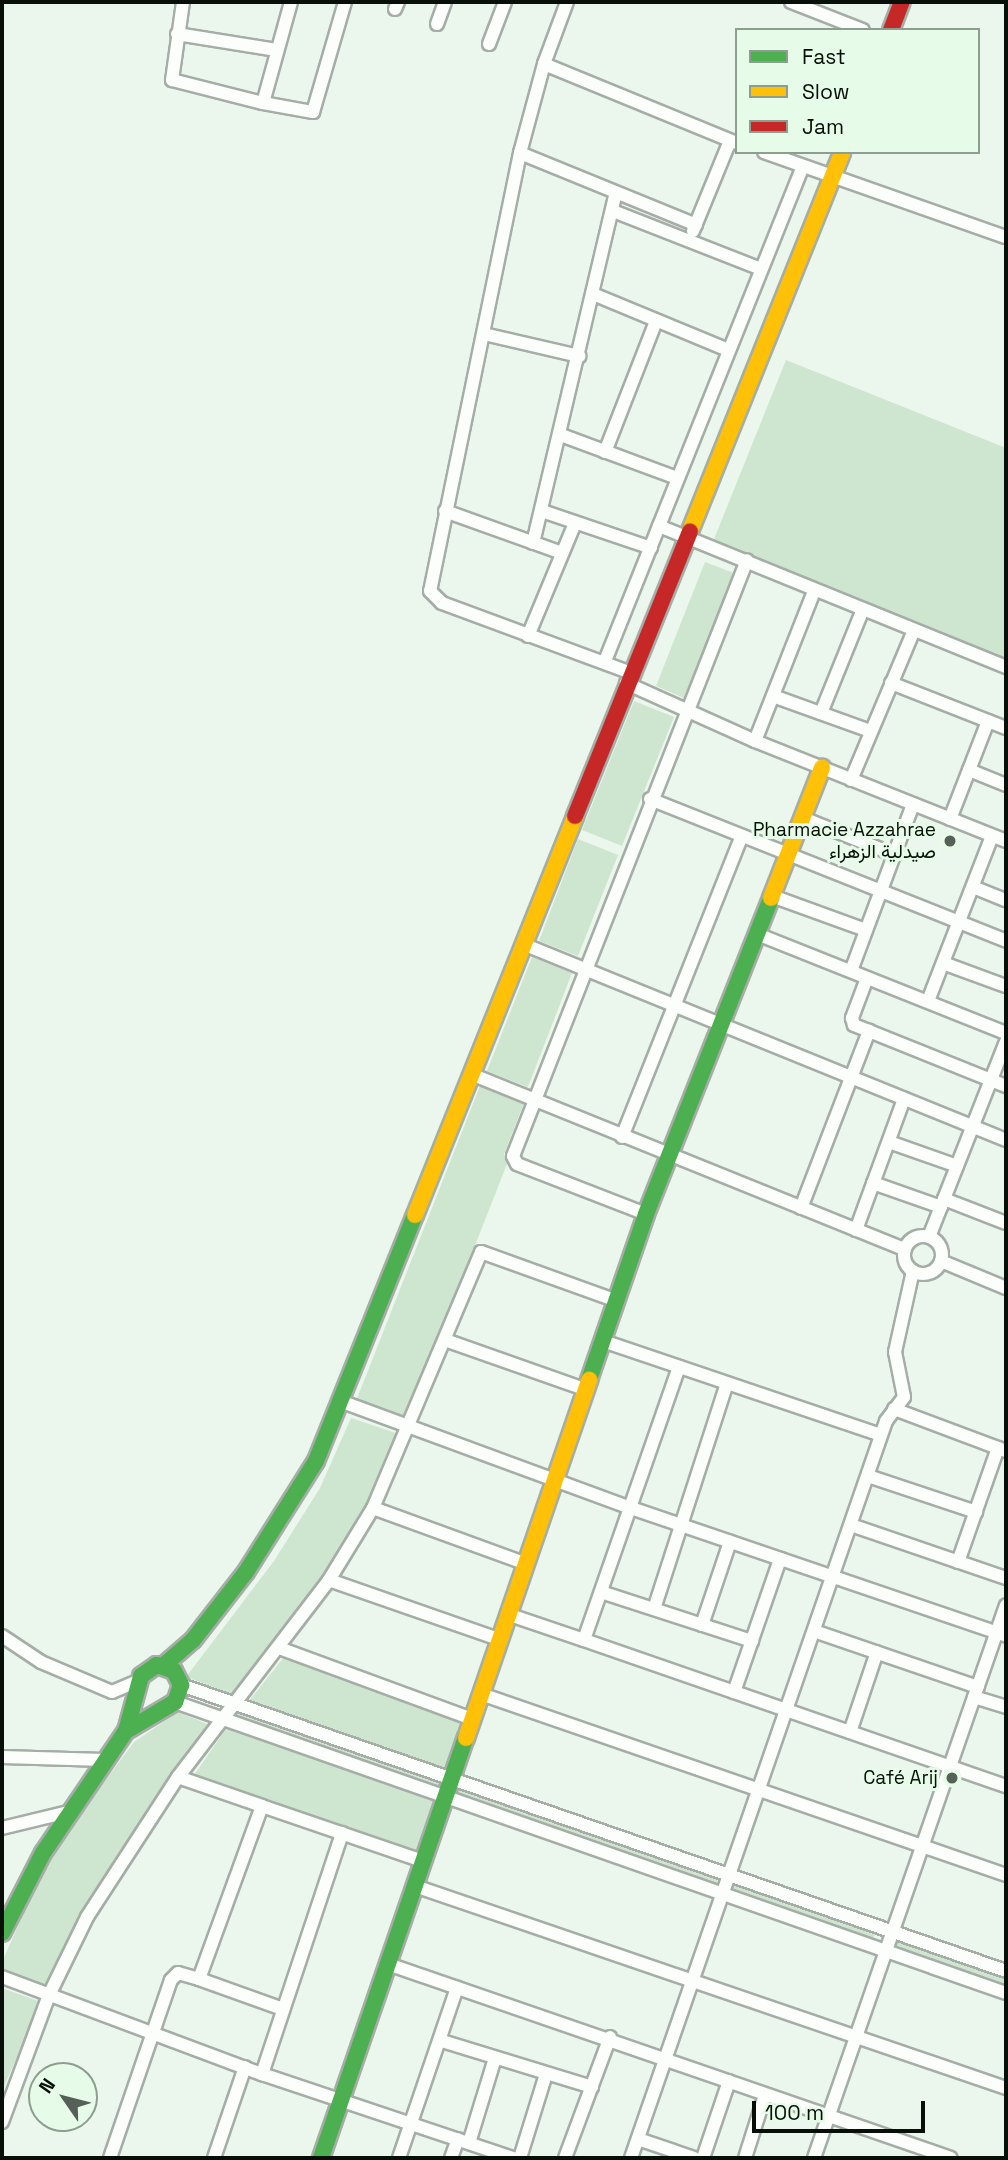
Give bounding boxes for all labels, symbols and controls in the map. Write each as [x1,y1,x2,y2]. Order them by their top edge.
legend [735,28,980,154]
text: Fast [802,43,846,70]
text: Slow [802,78,850,105]
text: Jam [802,113,844,140]
place label: Pharmacie Azzahrae صيدلية الزهراء [753,819,936,863]
marker: Pharmacie Azzahrae صيدلية الزهراء [942,833,958,849]
place label: Café Arij [863,1767,938,1789]
marker: Café Arij [944,1770,960,1786]
north arrow [28,2062,98,2132]
text: N [33,2073,61,2098]
scale bar [756,2086,929,2130]
text: 100 m [765,2099,824,2126]

